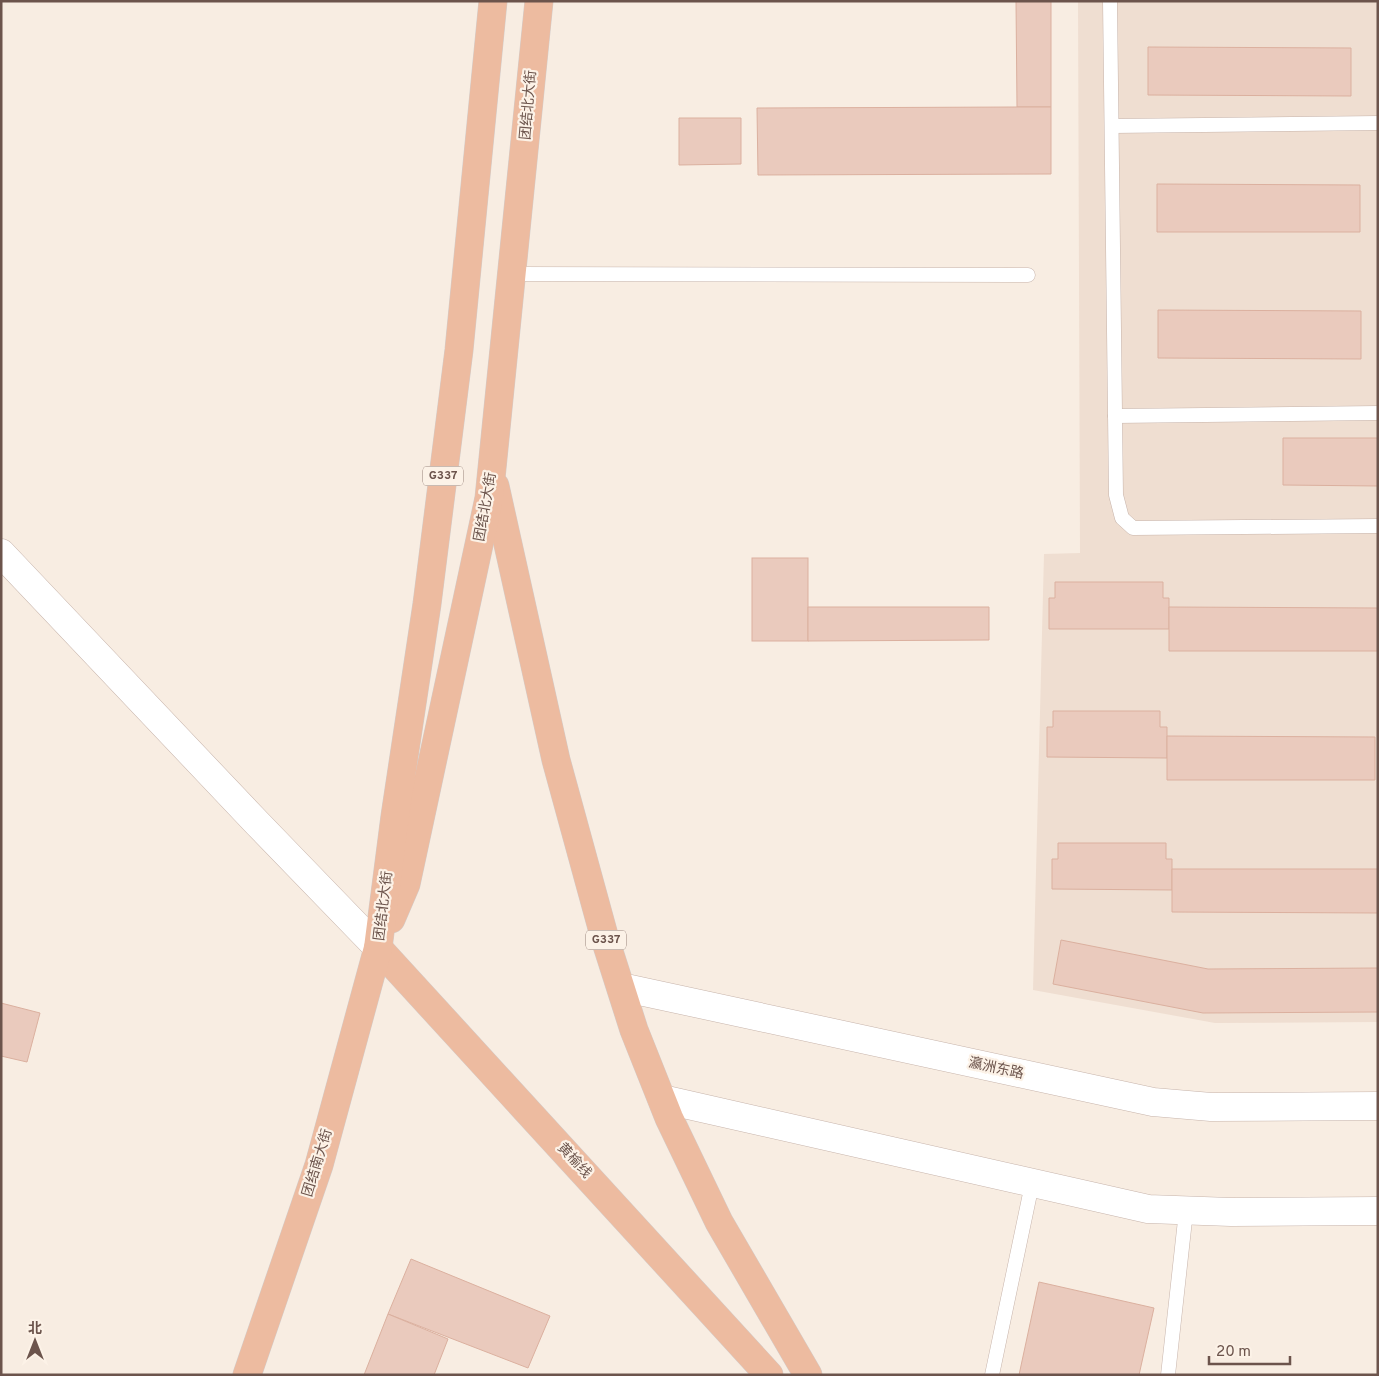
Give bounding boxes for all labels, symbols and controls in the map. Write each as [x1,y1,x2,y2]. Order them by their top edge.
street label: 团结北大街 [516,69,541,141]
road number: G337 [423,466,463,486]
street label: 团结北大街 [471,471,500,543]
street label: 团结北大街 [370,870,397,942]
road number: G337 [586,930,626,950]
street label: 瀛洲东路 [967,1054,1025,1083]
street label: 团结南大街 [300,1127,336,1199]
street label: 黄榆线 [553,1139,595,1182]
north arrow [10,1316,60,1366]
text: 北 [28,1321,42,1338]
scale bar [1209,1334,1290,1366]
text: 20 m [1216,1343,1251,1362]

